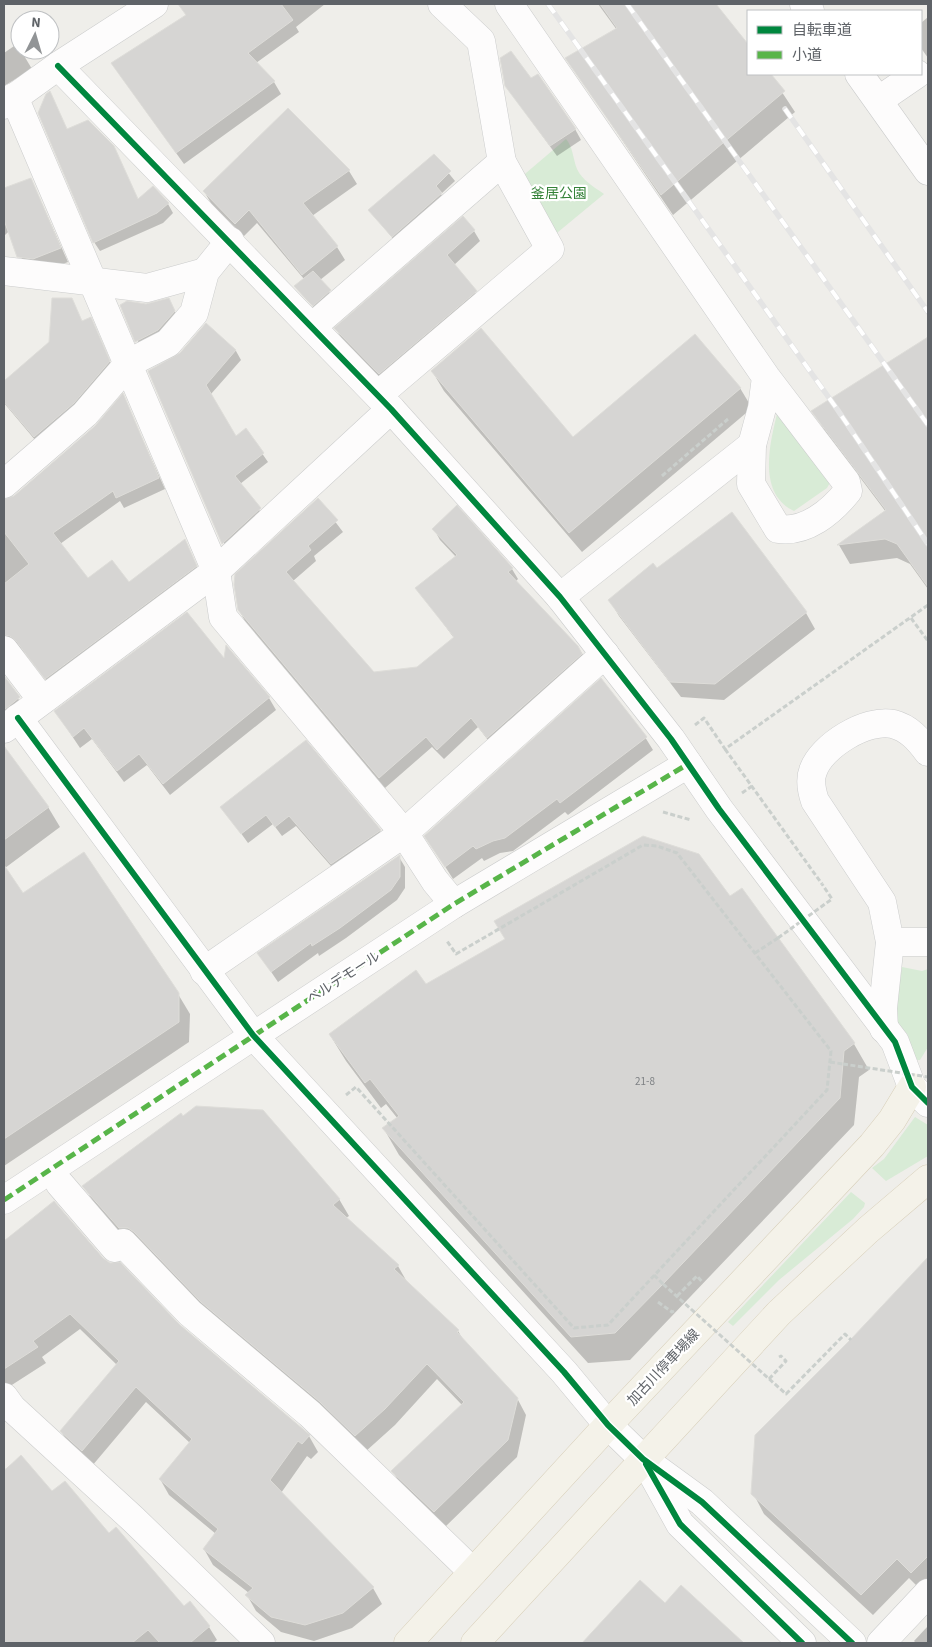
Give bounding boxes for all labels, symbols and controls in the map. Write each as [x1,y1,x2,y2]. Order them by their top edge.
north arrow [10,10,60,60]
legend [747,10,922,75]
text: N [31,13,42,33]
text: 自転車道 [792,20,852,41]
text: 小道 [792,45,822,66]
park label: 釜居公園 [531,184,587,204]
street label: ベルデモール [303,947,384,1009]
house number: 21-8 [635,1074,655,1089]
street label: 加古川停車場線 [623,1325,704,1410]

